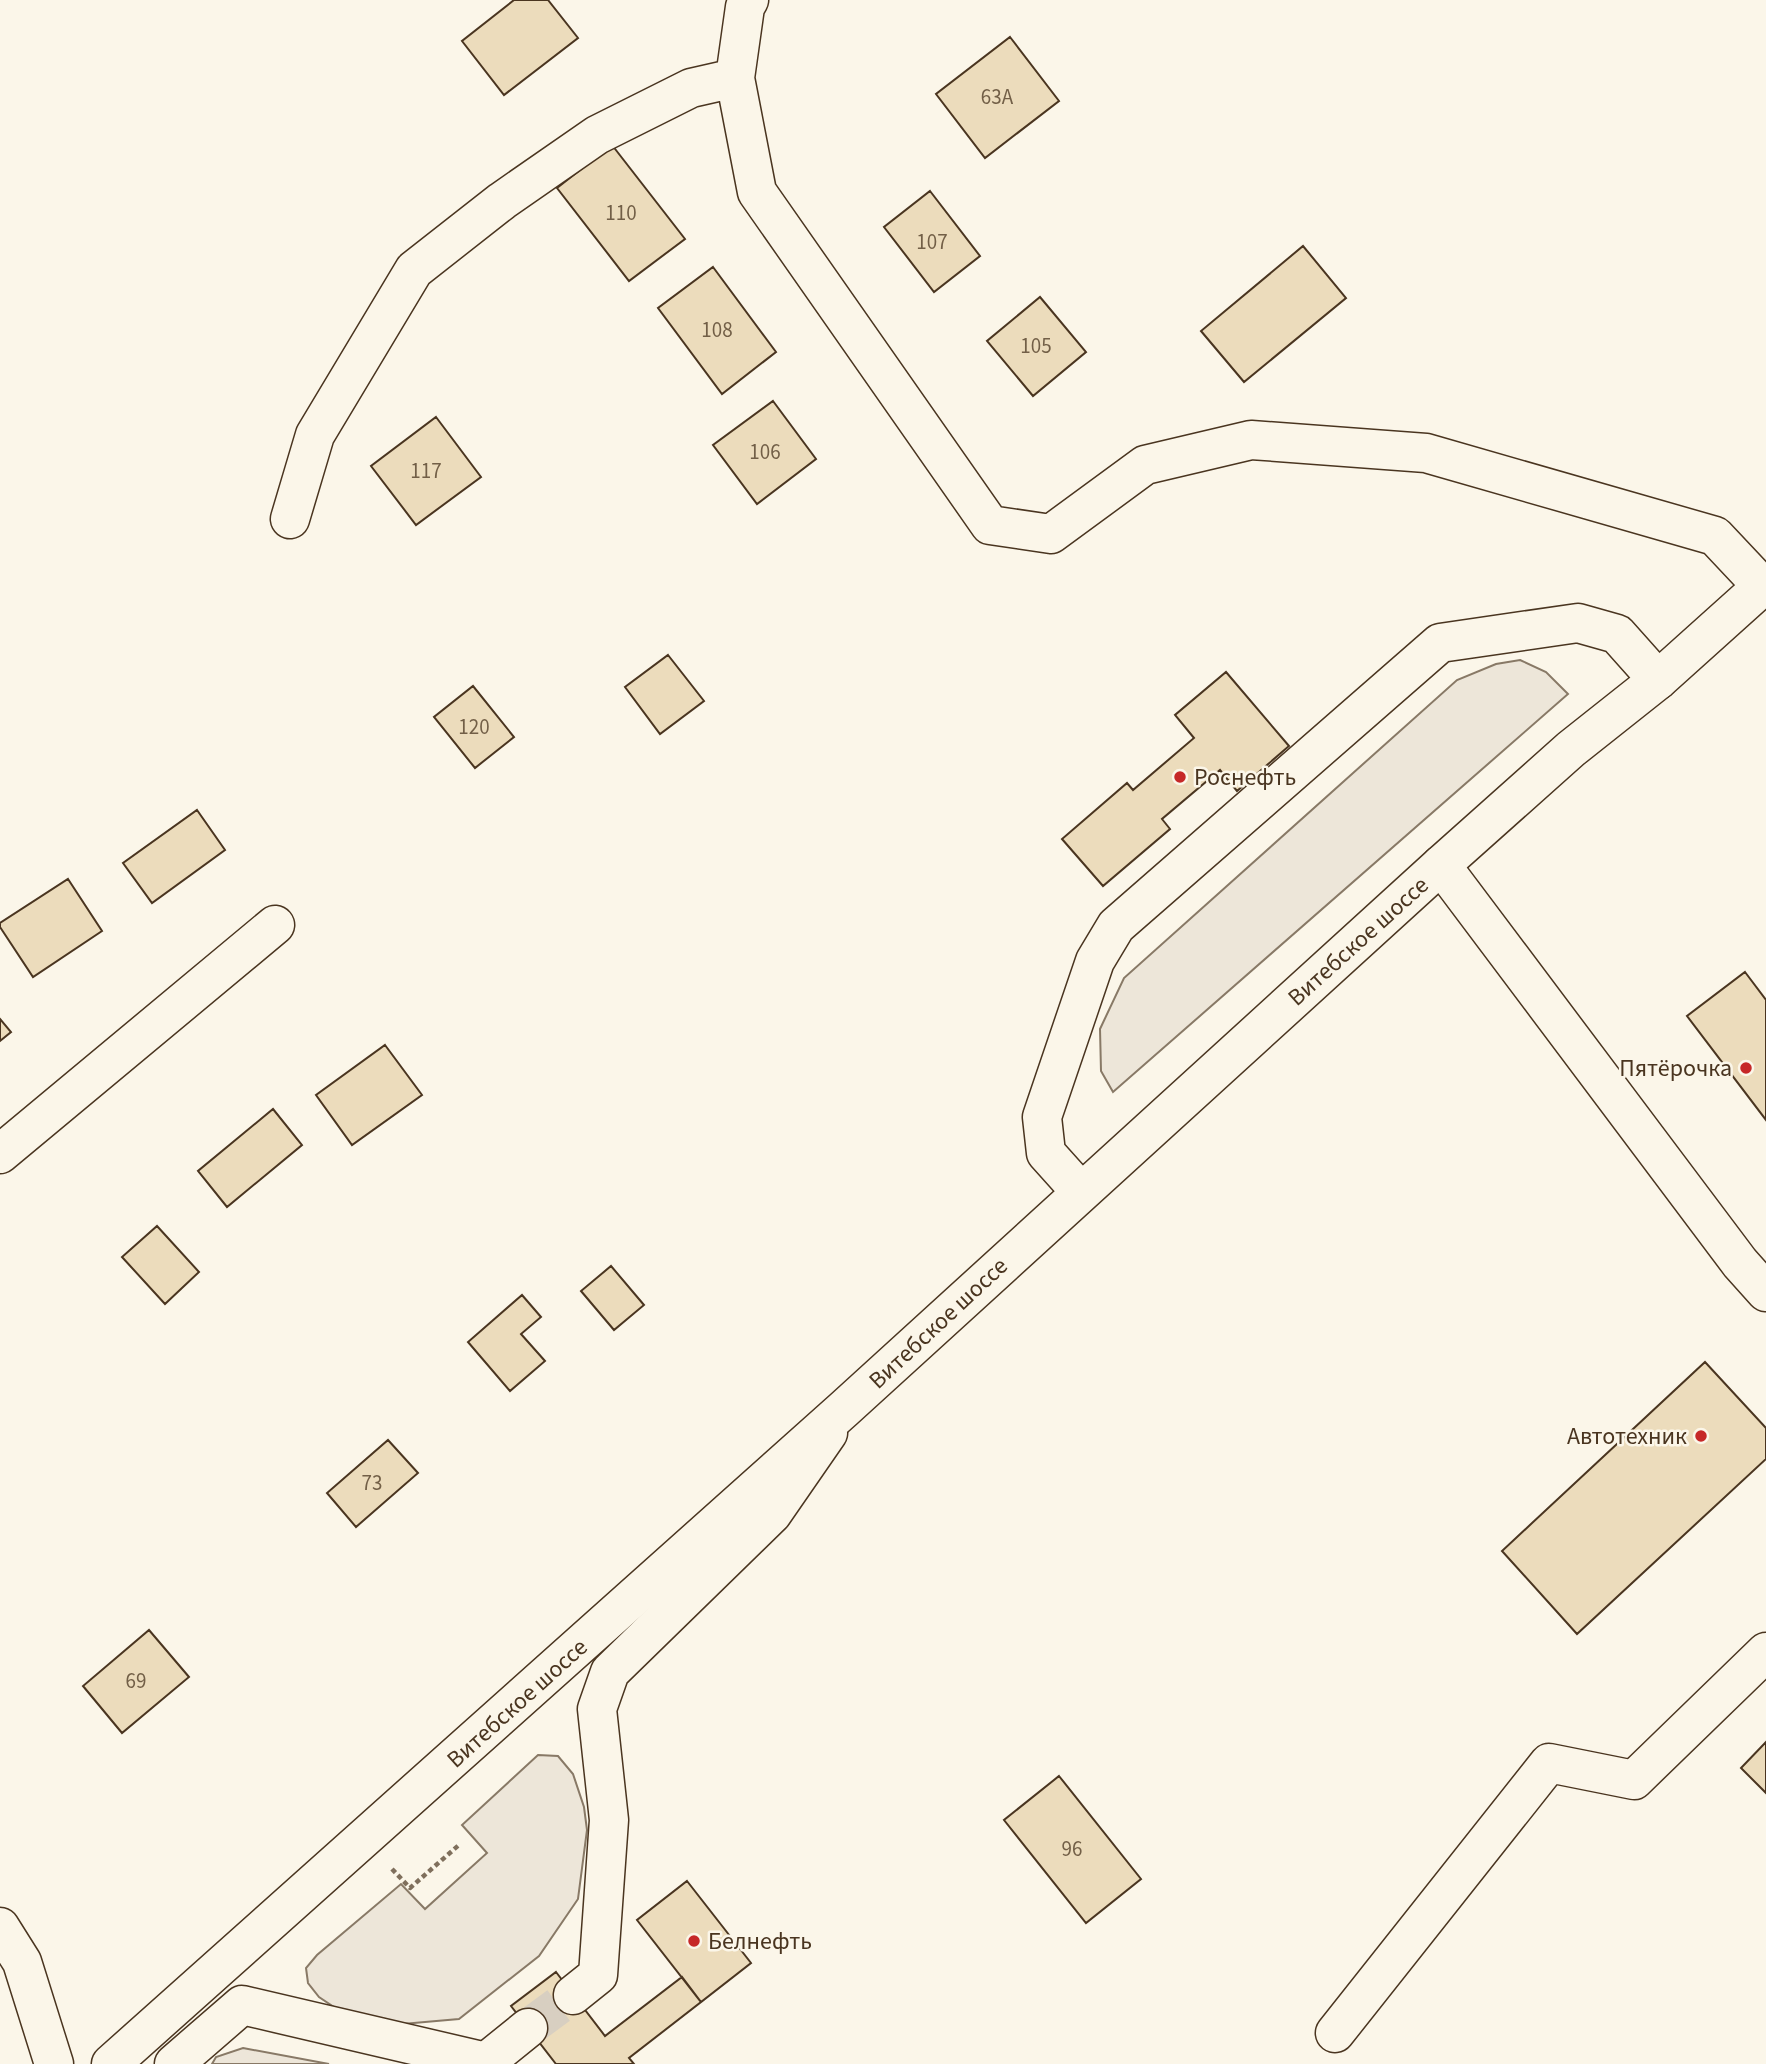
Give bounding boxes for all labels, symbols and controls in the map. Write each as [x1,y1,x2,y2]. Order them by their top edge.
house number: 63А [981,82,1014,112]
house number: 110 [605,198,637,228]
house number: 107 [916,227,948,257]
house number: 108 [701,315,733,345]
house number: 105 [1020,331,1052,361]
house number: 106 [749,437,781,467]
house number: 117 [410,456,442,486]
house number: 120 [458,712,490,742]
place label: Роснефть [1194,760,1296,795]
marker: Роснефть [1172,769,1188,785]
street label: Витебское шоссе [1280,868,1437,1014]
place label: Пятёрочка [1619,1051,1732,1086]
marker: Пятёрочка [1738,1060,1754,1076]
street label: Витебское шоссе [861,1249,1016,1397]
place label: Автотехник [1567,1419,1687,1454]
marker: Автотехник [1693,1428,1709,1444]
house number: 73 [362,1468,382,1498]
street label: Витебское шоссе [439,1630,596,1776]
house number: 69 [126,1666,146,1696]
house number: 96 [1062,1834,1082,1864]
place label: Белнефть [708,1924,812,1959]
marker: Белнефть [686,1933,702,1949]

